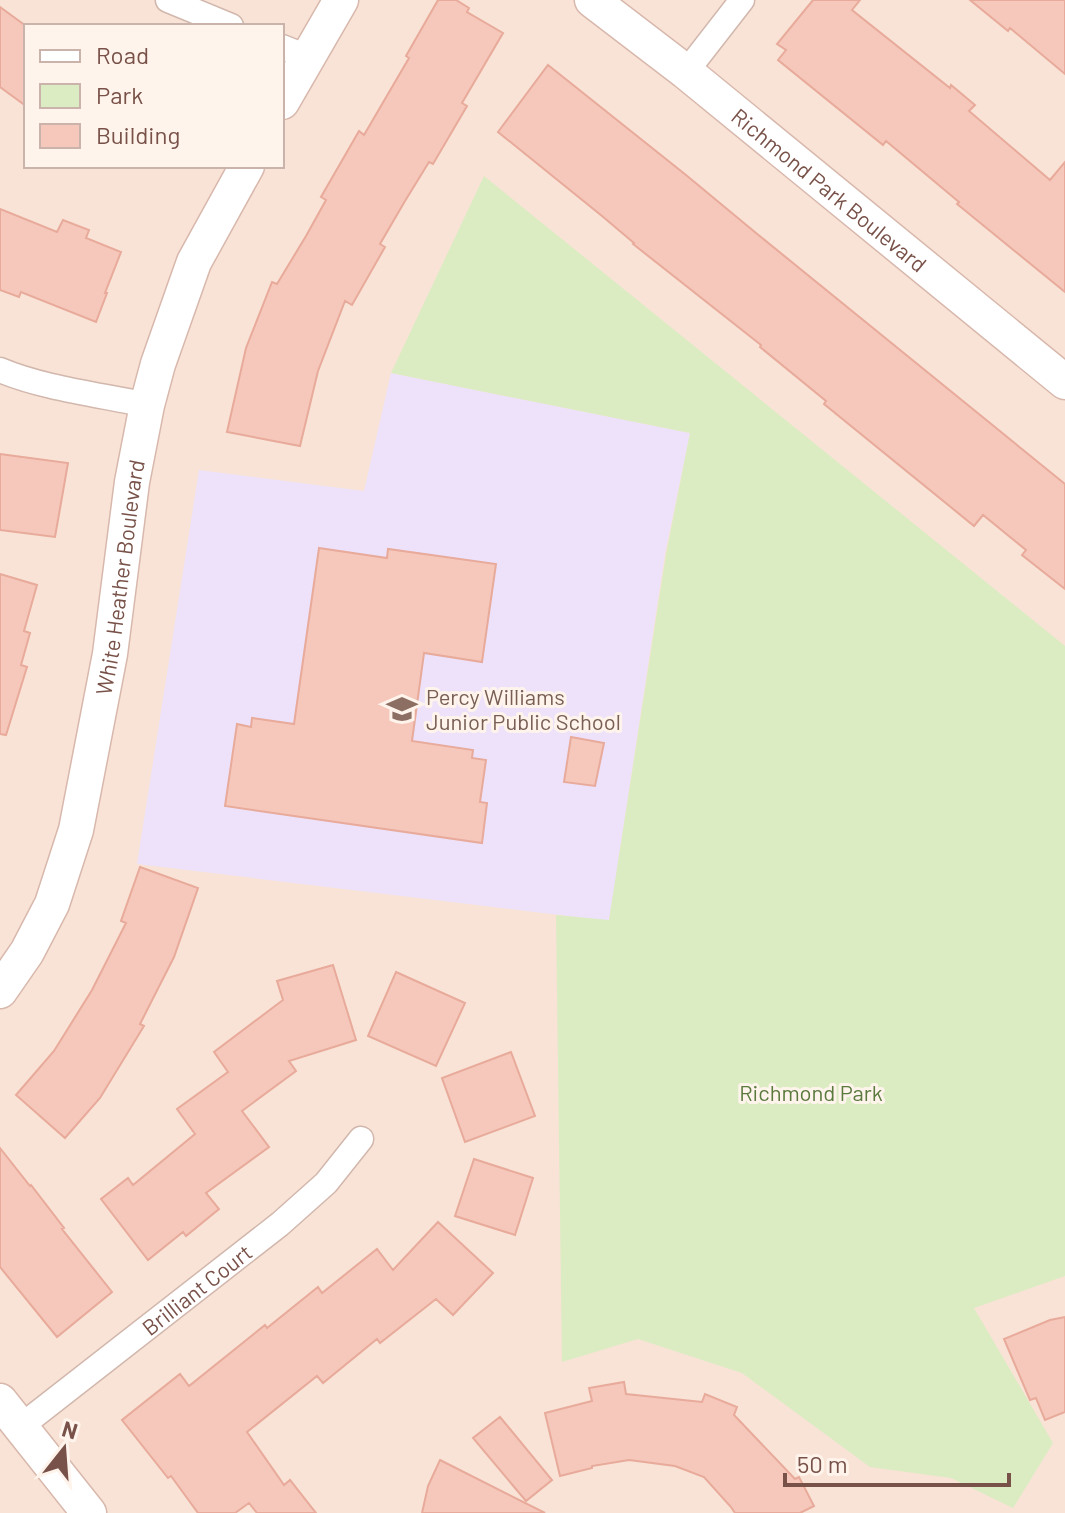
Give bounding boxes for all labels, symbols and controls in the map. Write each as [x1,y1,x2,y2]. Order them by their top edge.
legend [24,24,284,168]
text: Road [96,40,149,69]
text: Park [96,80,143,109]
street label: Richmond Park Boulevard [727,102,932,277]
text: Building [96,120,180,149]
street label: White Heather Boulevard [89,457,149,697]
place label: Percy Williams Junior Public School [426,683,621,734]
school or university icon: Percy Williams Junior Public School [385,692,419,726]
park label: Richmond Park [739,1079,883,1105]
street label: Brilliant Court [136,1238,257,1340]
north arrow [24,1409,104,1489]
text: N [59,1414,81,1443]
scale bar [785,1437,1009,1487]
text: 50 m [797,1449,848,1478]

